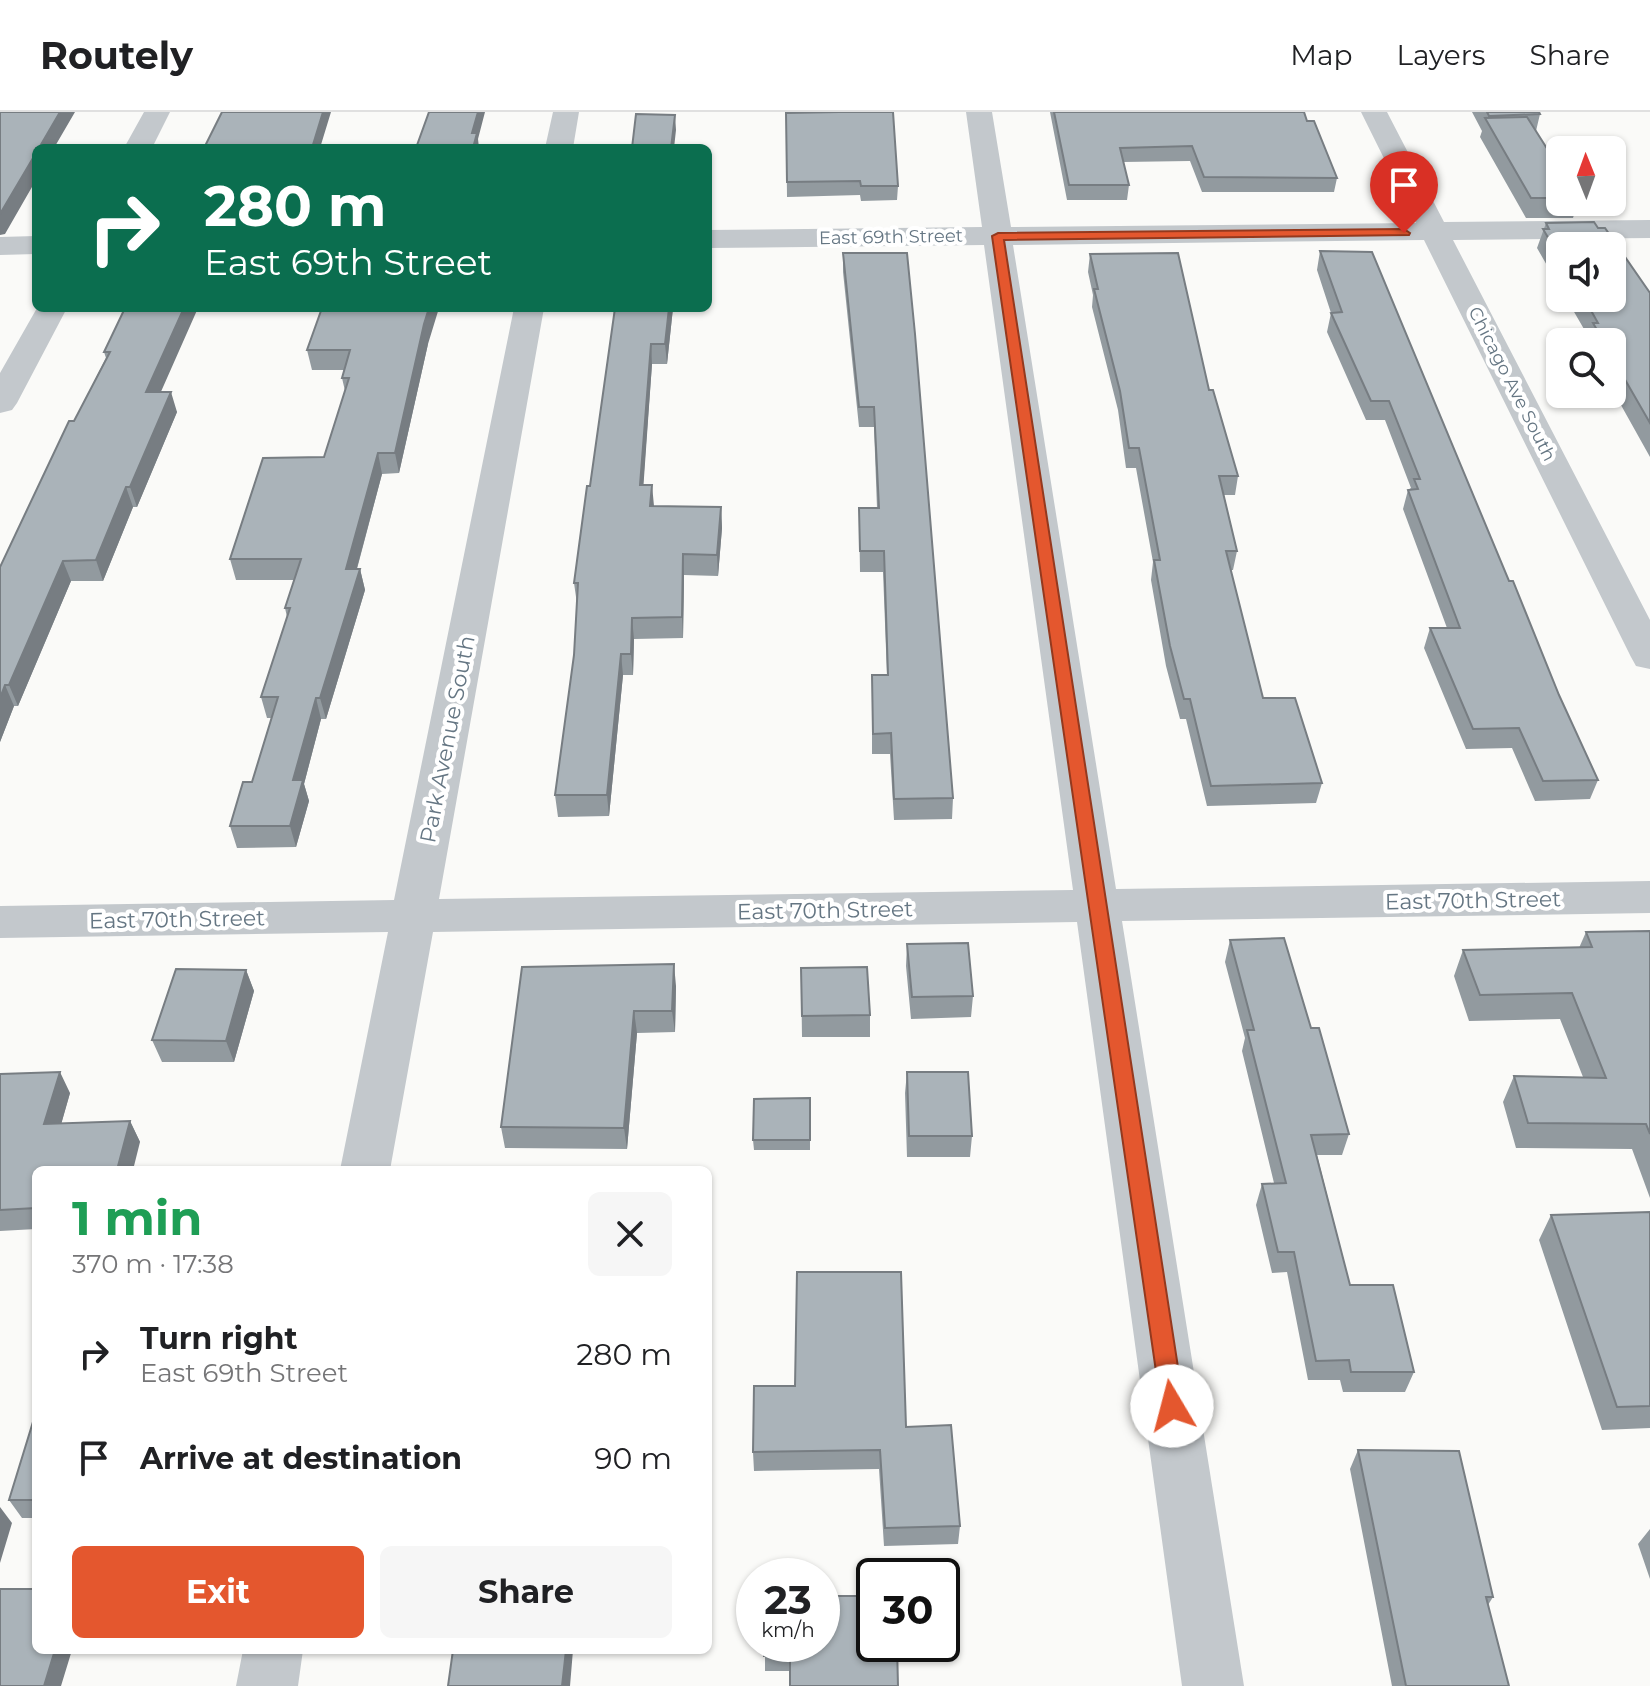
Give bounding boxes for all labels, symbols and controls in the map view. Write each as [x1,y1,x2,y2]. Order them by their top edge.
text: Routely [40,32,193,79]
text: Map [1290,38,1353,72]
text: Layers [1397,38,1486,72]
text: Share [1530,38,1610,72]
north arrow [1546,136,1626,216]
map controls [1546,136,1626,408]
pin [1370,151,1438,233]
icon: arrive [1382,163,1426,207]
text: 280 m [204,172,387,240]
icon: right [72,176,176,280]
street label: East 69th Street [819,225,963,249]
button: sound [1546,232,1626,312]
text: East 69th Street [204,240,492,284]
street label: Chicago Ave South [1464,303,1560,465]
button: search [1546,328,1626,408]
street label: Park Avenue South [414,633,481,845]
street label: East 70th Street [1385,885,1561,916]
street label: East 70th Street [737,895,913,926]
street label: East 70th Street [89,904,265,935]
text: 1 min [72,1189,202,1247]
button: close [588,1192,672,1276]
text: 370 m · 17:38 [72,1248,234,1280]
text: Turn right [140,1320,297,1357]
icon: right [72,1332,116,1376]
text: 280 m [576,1336,672,1373]
text: East 69th Street [140,1357,348,1389]
position arrow [1130,1364,1214,1448]
icon: arrive [72,1436,116,1480]
text: Arrive at destination [140,1440,462,1477]
text: 90 m [594,1440,672,1477]
button: Exit [72,1546,364,1638]
button: Share [380,1546,672,1638]
speed limit sign: 30 [856,1558,960,1662]
text: 23 [764,1575,812,1624]
text: km/h [761,1618,815,1642]

